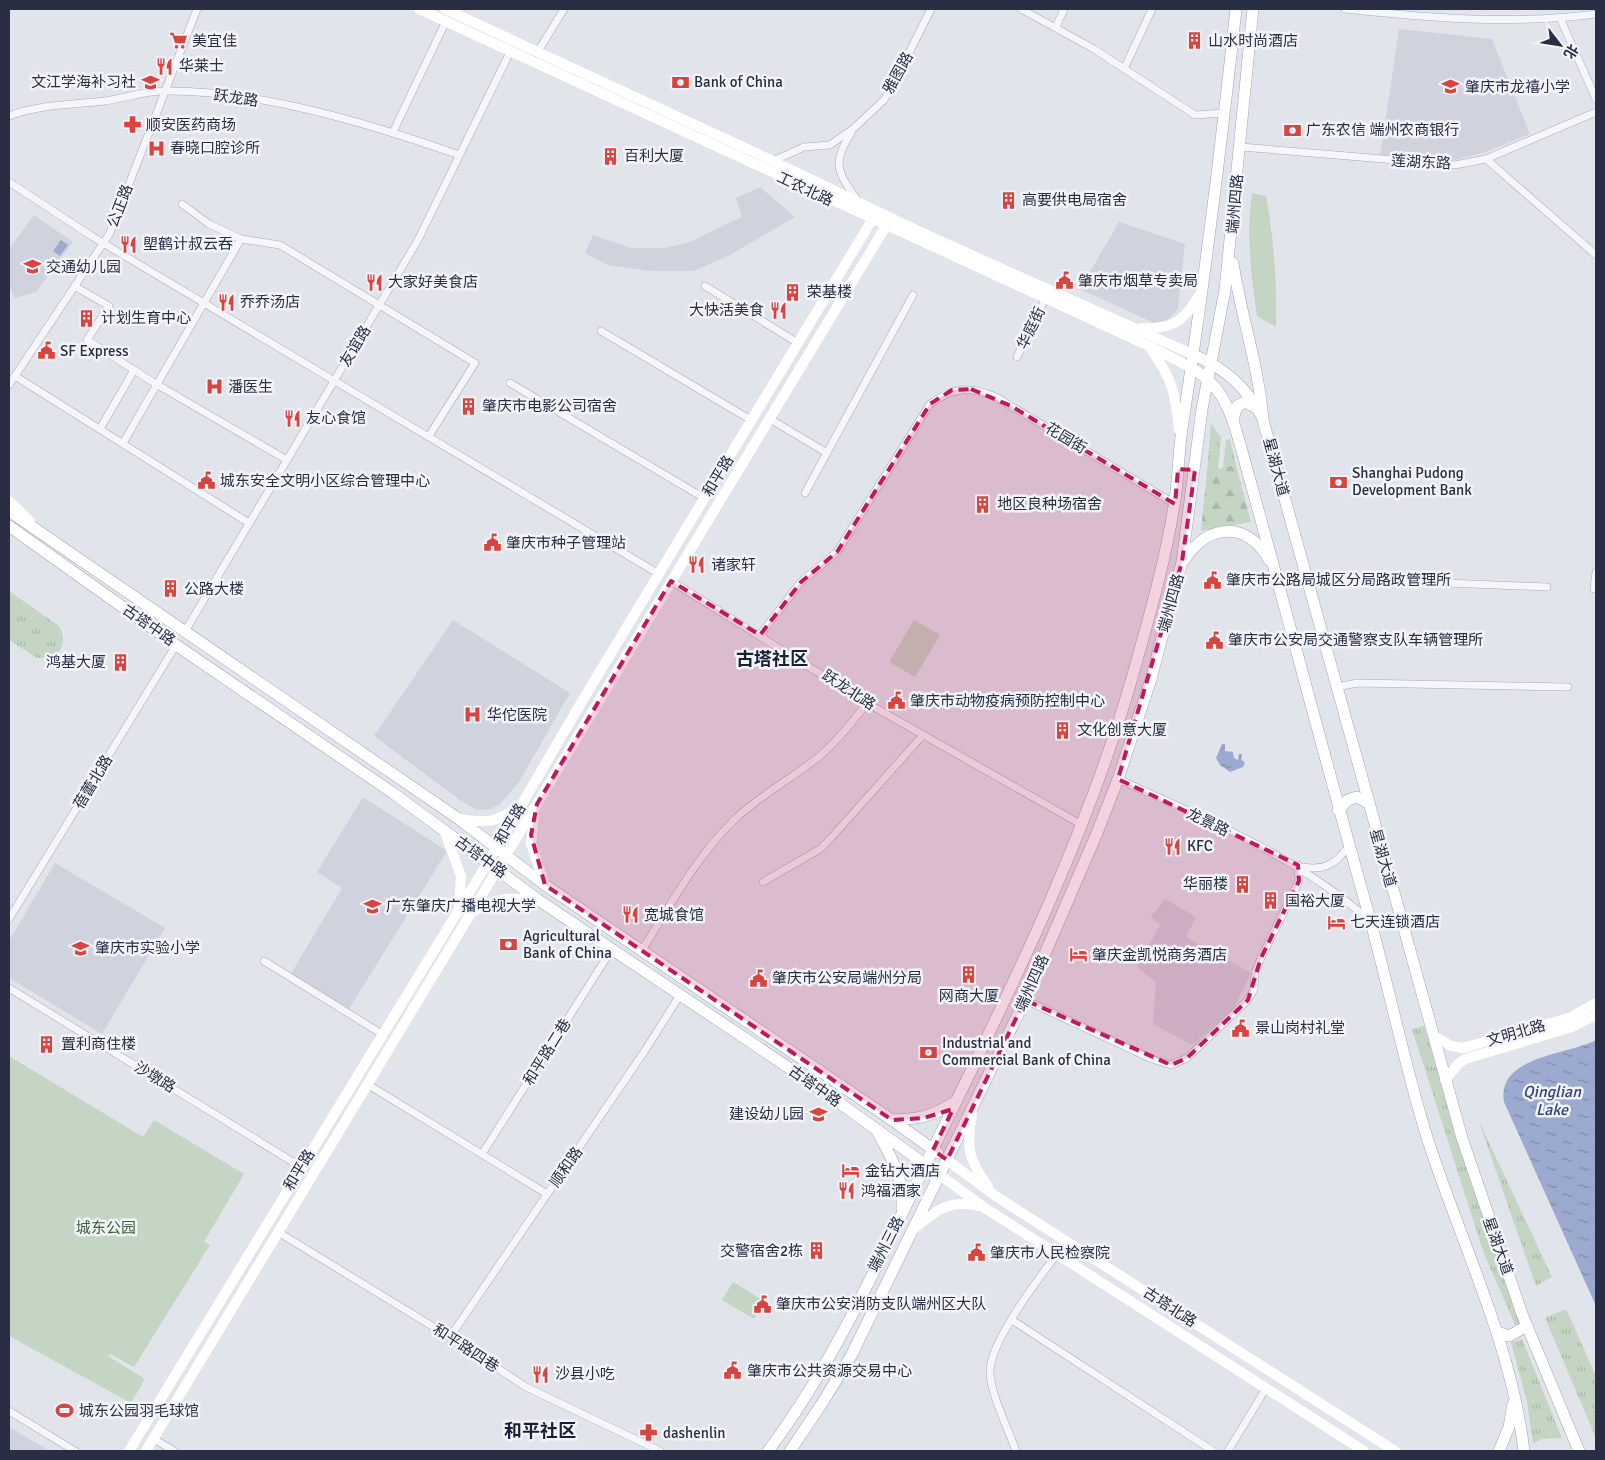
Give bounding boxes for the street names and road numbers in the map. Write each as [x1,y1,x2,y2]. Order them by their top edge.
street label: 雅图路 [879,49,917,97]
street label: 跃龙路 [212,86,260,110]
street label: 莲湖东路 [1391,151,1451,173]
street label: 工农北路 [774,168,836,210]
street label: 端州四路 [1223,173,1247,235]
street label: 公正路 [104,182,136,230]
street label: 华庭街 [1013,304,1049,352]
street label: 友谊路 [336,322,374,370]
street label: 花园街 [1042,419,1090,457]
street label: 星湖大道 [1260,436,1292,498]
street label: 和平路 [699,452,737,500]
street label: 端州四路 [1155,572,1187,634]
street label: 古塔中路 [119,600,179,650]
street label: 跃龙北路 [819,666,879,714]
street label: 蓓蕾北路 [70,752,116,812]
street label: 和平路 [491,800,529,848]
street label: 龙景路 [1184,804,1232,840]
street label: 星湖大道 [1366,827,1400,889]
street label: 古塔中路 [451,832,511,882]
street label: 端州四路 [1012,952,1052,1014]
street label: 和平路二巷 [519,1015,575,1089]
street label: 文明北路 [1485,1016,1547,1050]
street label: 沙墩路 [131,1058,179,1096]
street label: 古塔中路 [785,1061,845,1111]
street label: 顺和路 [546,1143,586,1191]
street label: 和平路 [280,1146,318,1194]
street label: 端州三路 [864,1213,908,1275]
street label: 星湖大道 [1479,1215,1517,1277]
street label: 古塔北路 [1140,1283,1200,1331]
street label: 和平路四巷 [430,1320,502,1376]

